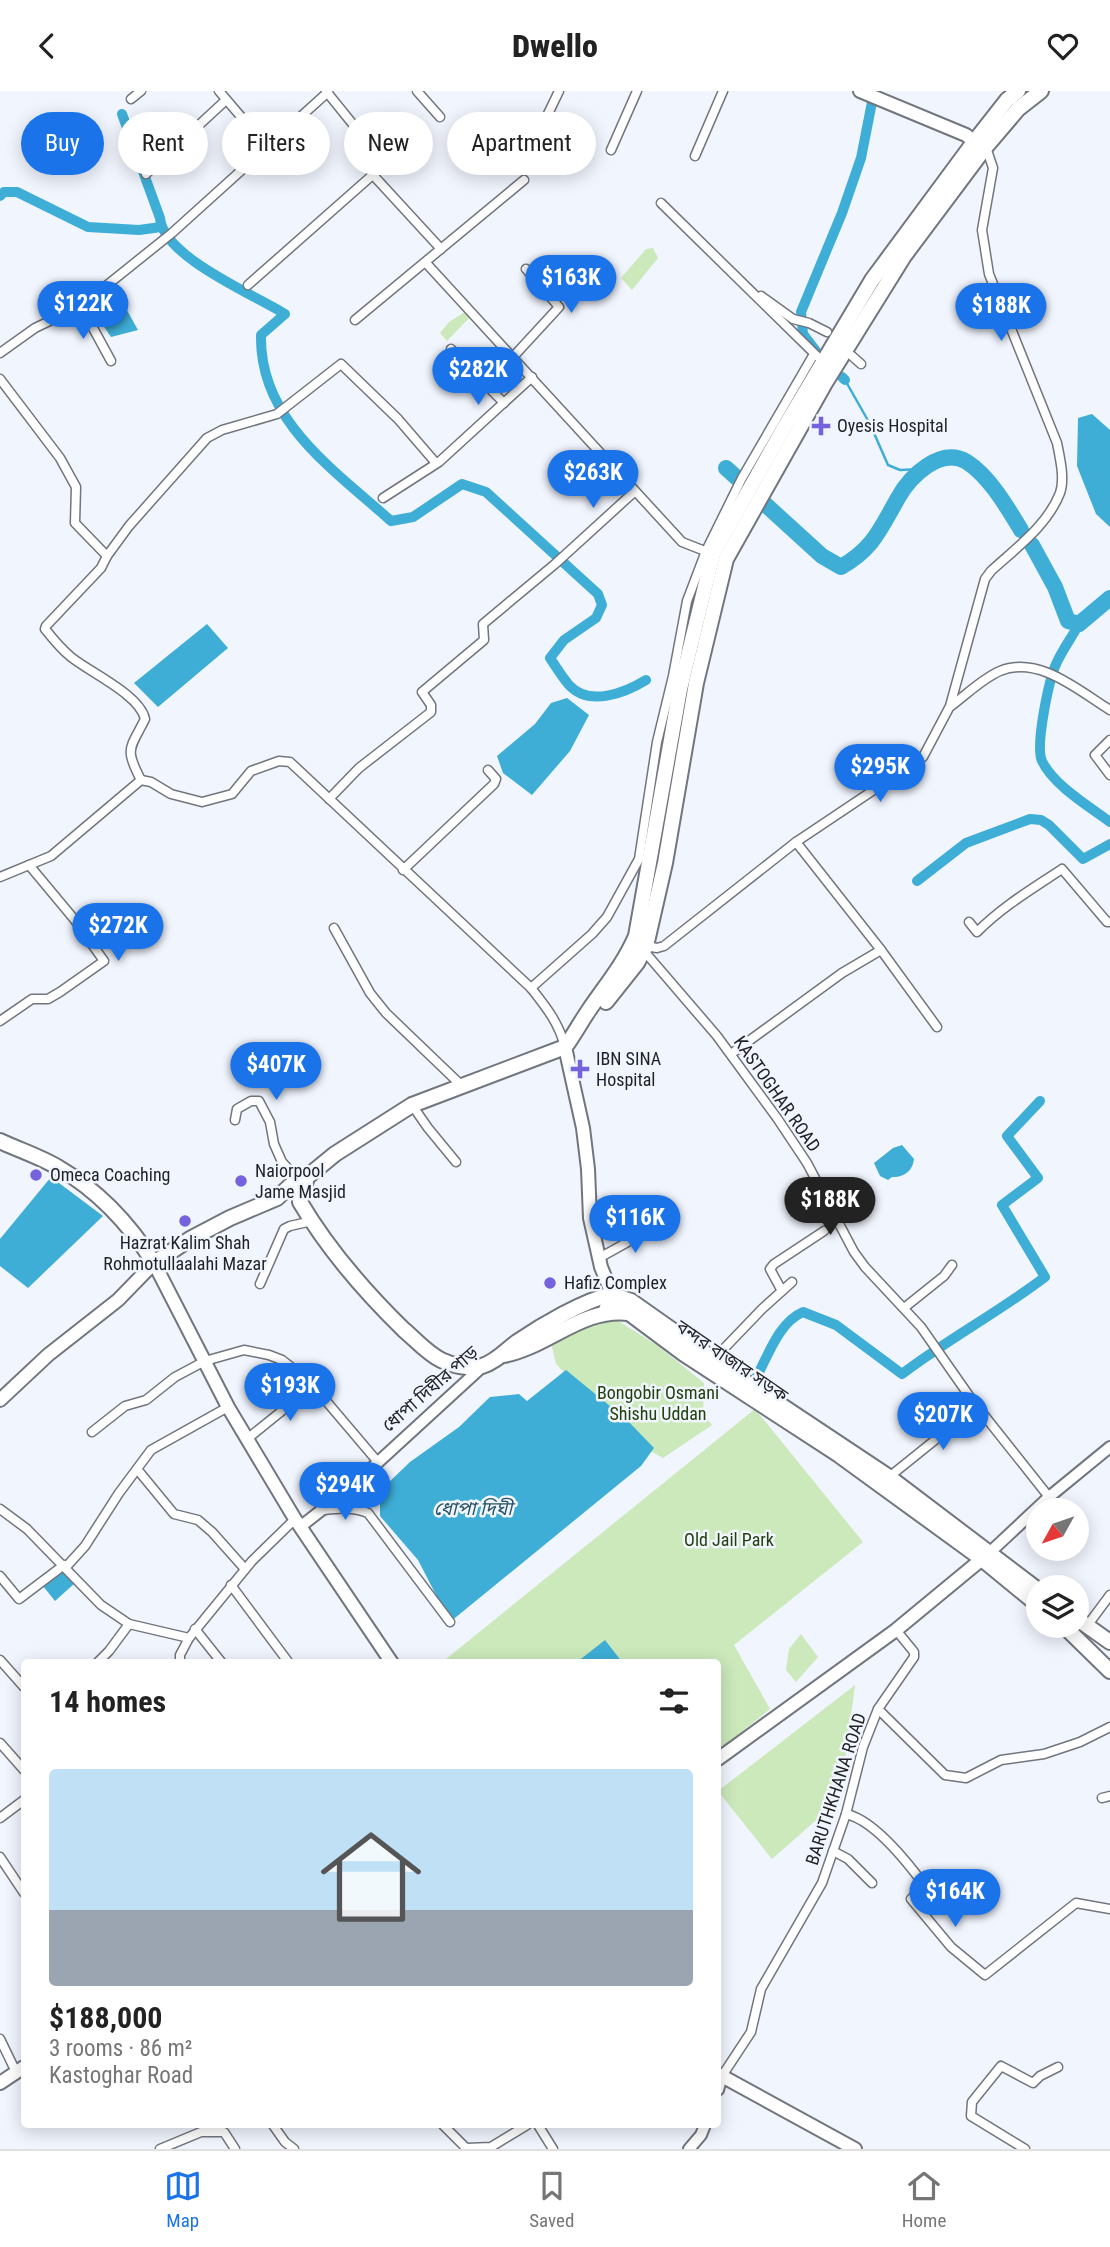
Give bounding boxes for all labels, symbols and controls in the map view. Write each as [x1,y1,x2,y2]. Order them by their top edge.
icon: back [28,27,66,65]
text: Dwello [512,27,598,65]
icon: heart [1044,27,1082,65]
chip: Buy [21,112,104,175]
chip: Rent [118,112,208,175]
chip: Filters [222,112,330,175]
chip: New [344,112,433,175]
chip: Apartment [447,112,596,175]
pin: $163K [522,255,620,315]
text: $163K [541,264,601,291]
pin: $122K [34,281,132,341]
pin: $188K [952,283,1050,343]
text: $122K [53,290,113,317]
text: $188K [971,292,1031,319]
pin: $282K [429,347,527,407]
text: $282K [448,356,508,383]
place label: Oyesis Hospital [837,415,948,436]
marker: Oyesis Hospital [811,416,831,436]
pin: $263K [544,451,642,510]
text: $263K [563,459,623,486]
pin: $295K [831,745,929,804]
text: $295K [850,753,910,780]
pin: $272K [69,903,167,963]
text: $272K [88,912,148,939]
street label: KASTOGHAR ROAD [730,1032,825,1156]
pin: $407K [227,1042,325,1102]
place label: IBN SINA Hospital [596,1048,662,1090]
text: $407K [246,1051,306,1078]
marker: IBN SINA Hospital [570,1059,590,1079]
place label: Naiorpool Jame Masjid [255,1160,346,1202]
place label: Omeca Coaching [50,1164,170,1185]
marker: Omeca Coaching [28,1167,44,1183]
marker: Naiorpool Jame Masjid [233,1173,249,1189]
pin: $188K [781,1177,879,1237]
text: $188K [800,1186,860,1213]
pin: $116K [586,1195,684,1255]
text: $116K [605,1204,665,1231]
marker: Hazrat Kalim Shah Rohmotullaalahi Mazar [177,1213,193,1229]
place label: Hazrat Kalim Shah Rohmotullaalahi Mazar [103,1232,267,1274]
place label: Hafiz Complex [564,1272,667,1293]
marker: Hafiz Complex [542,1275,558,1291]
street label: বন্দর বাজার সড়ক [672,1315,792,1406]
street label: ধোপা দিঘীর পাড় [378,1341,482,1436]
pin: $193K [241,1363,339,1423]
text: $193K [260,1372,320,1399]
park label: Bongobir Osmani Shishu Uddan [597,1382,719,1424]
pin: $207K [894,1393,992,1452]
text: $207K [913,1401,973,1428]
pin: $294K [296,1463,394,1522]
text: $294K [315,1471,375,1498]
water label: ধোপা দিঘী [434,1497,516,1520]
north arrow [1026,1498,1088,1561]
map controls [1026,1498,1089,1638]
park label: Old Jail Park [684,1529,774,1550]
button: layers [1026,1575,1089,1638]
icon: filters [655,1682,693,1720]
text: 14 homes [49,1684,166,1719]
street label: BARUTHKHANA ROAD [801,1710,870,1868]
icon: home [308,1814,434,1940]
pin: $164K [906,1869,1004,1929]
text: $164K [925,1878,985,1905]
text: $188,000 [49,2000,162,2035]
text: 3 rooms · 86 m² [49,2035,192,2062]
text: Kastoghar Road [49,2062,193,2089]
tab: Map [164,2167,202,2232]
tab: Saved [529,2167,574,2232]
tab: Home [902,2167,946,2232]

